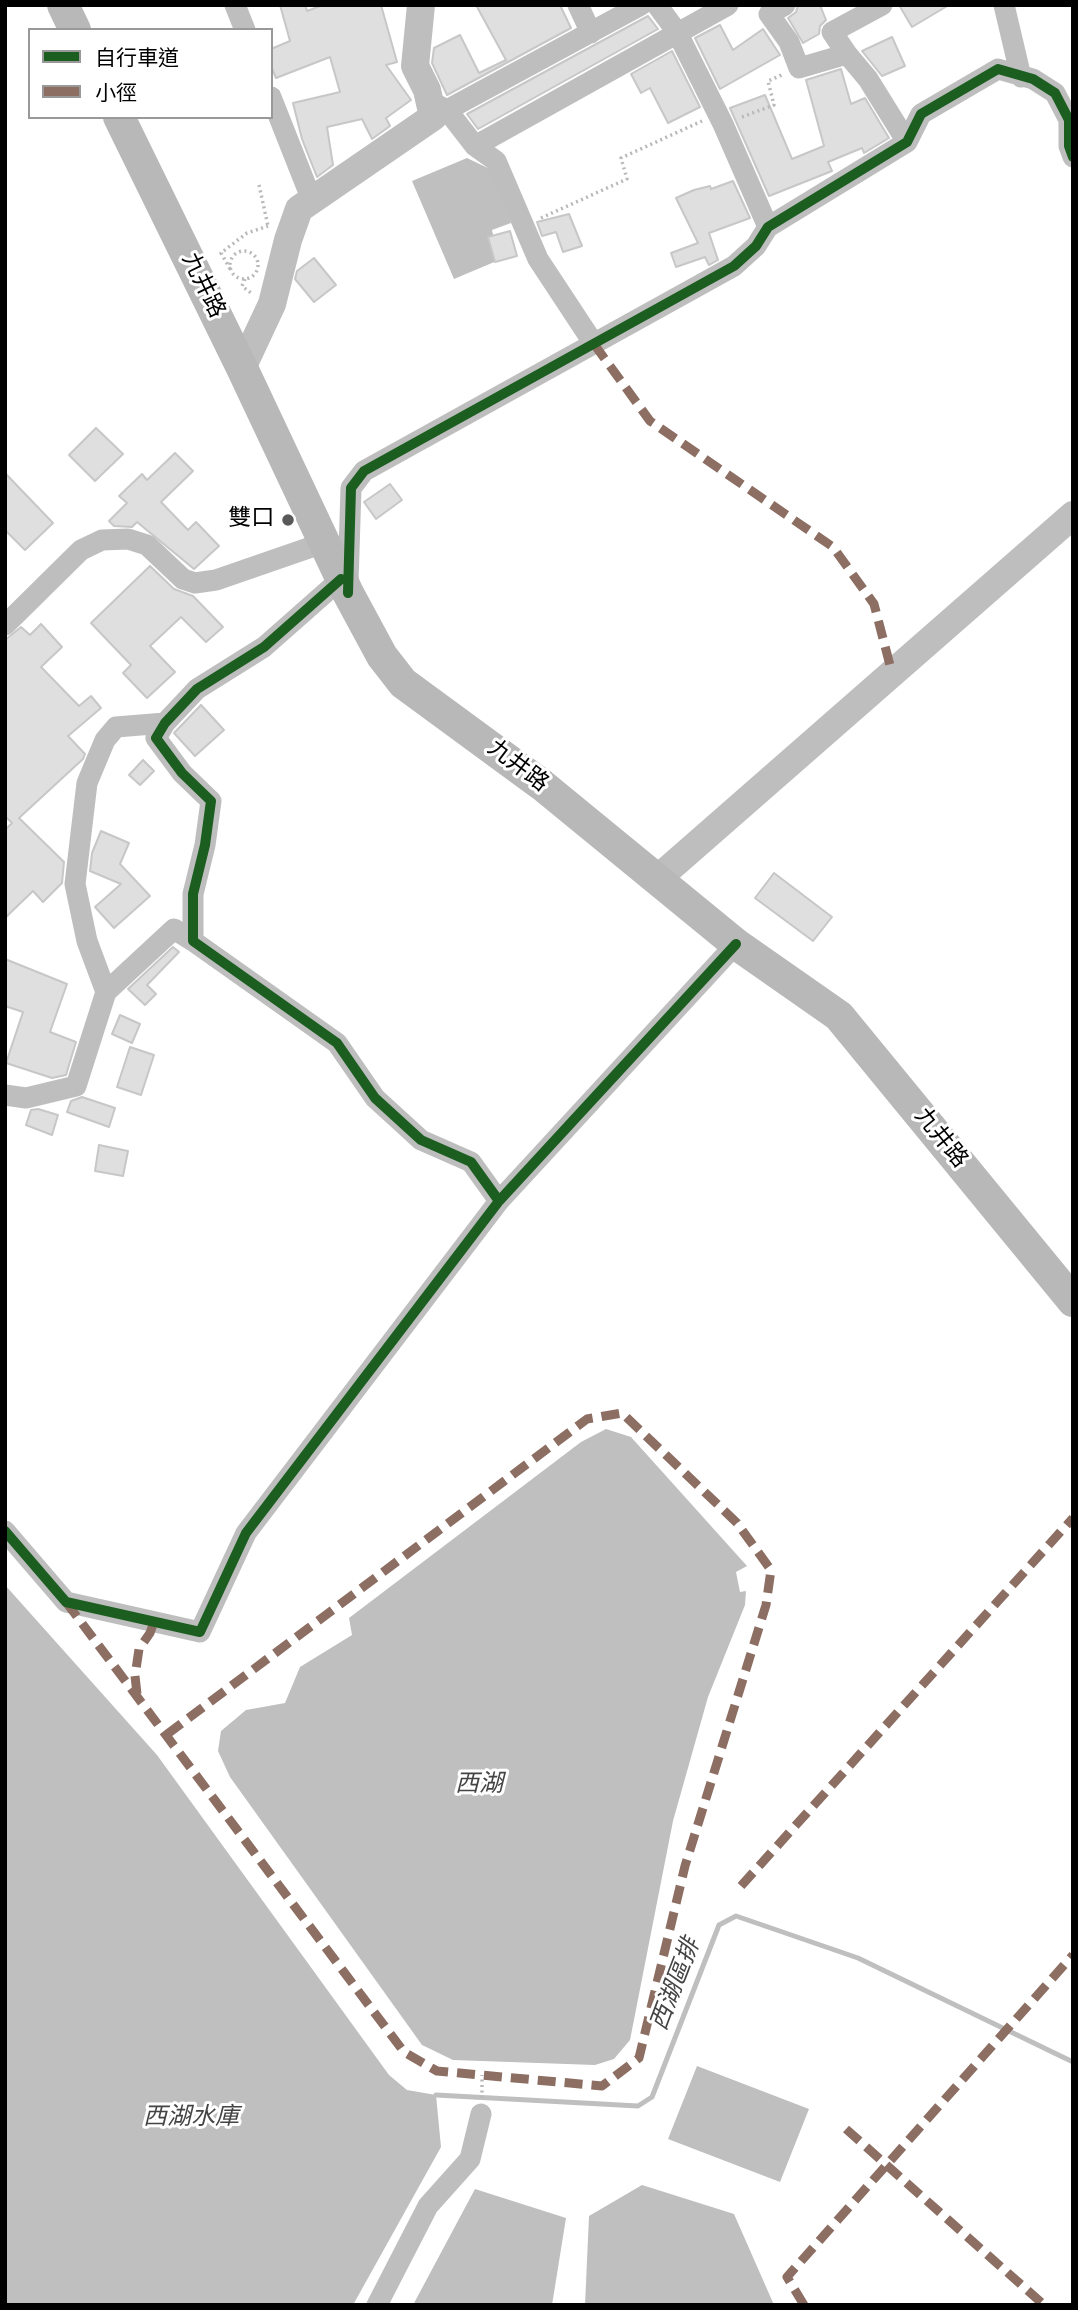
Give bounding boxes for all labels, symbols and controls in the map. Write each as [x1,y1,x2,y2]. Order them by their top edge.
legend [28,28,273,119]
text: 自行車道 [95,43,179,73]
text: 小徑 [95,78,137,108]
street label: 九井路 [174,249,230,323]
place label: 雙口 [228,506,274,534]
marker: 雙口 [280,512,296,528]
street label: 九井路 [481,735,553,799]
street label: 九井路 [908,1104,972,1174]
water label: 西湖 [455,1772,503,1800]
water label: 西湖區排 [646,1935,708,2035]
water label: 西湖水庫 [143,2105,239,2133]

